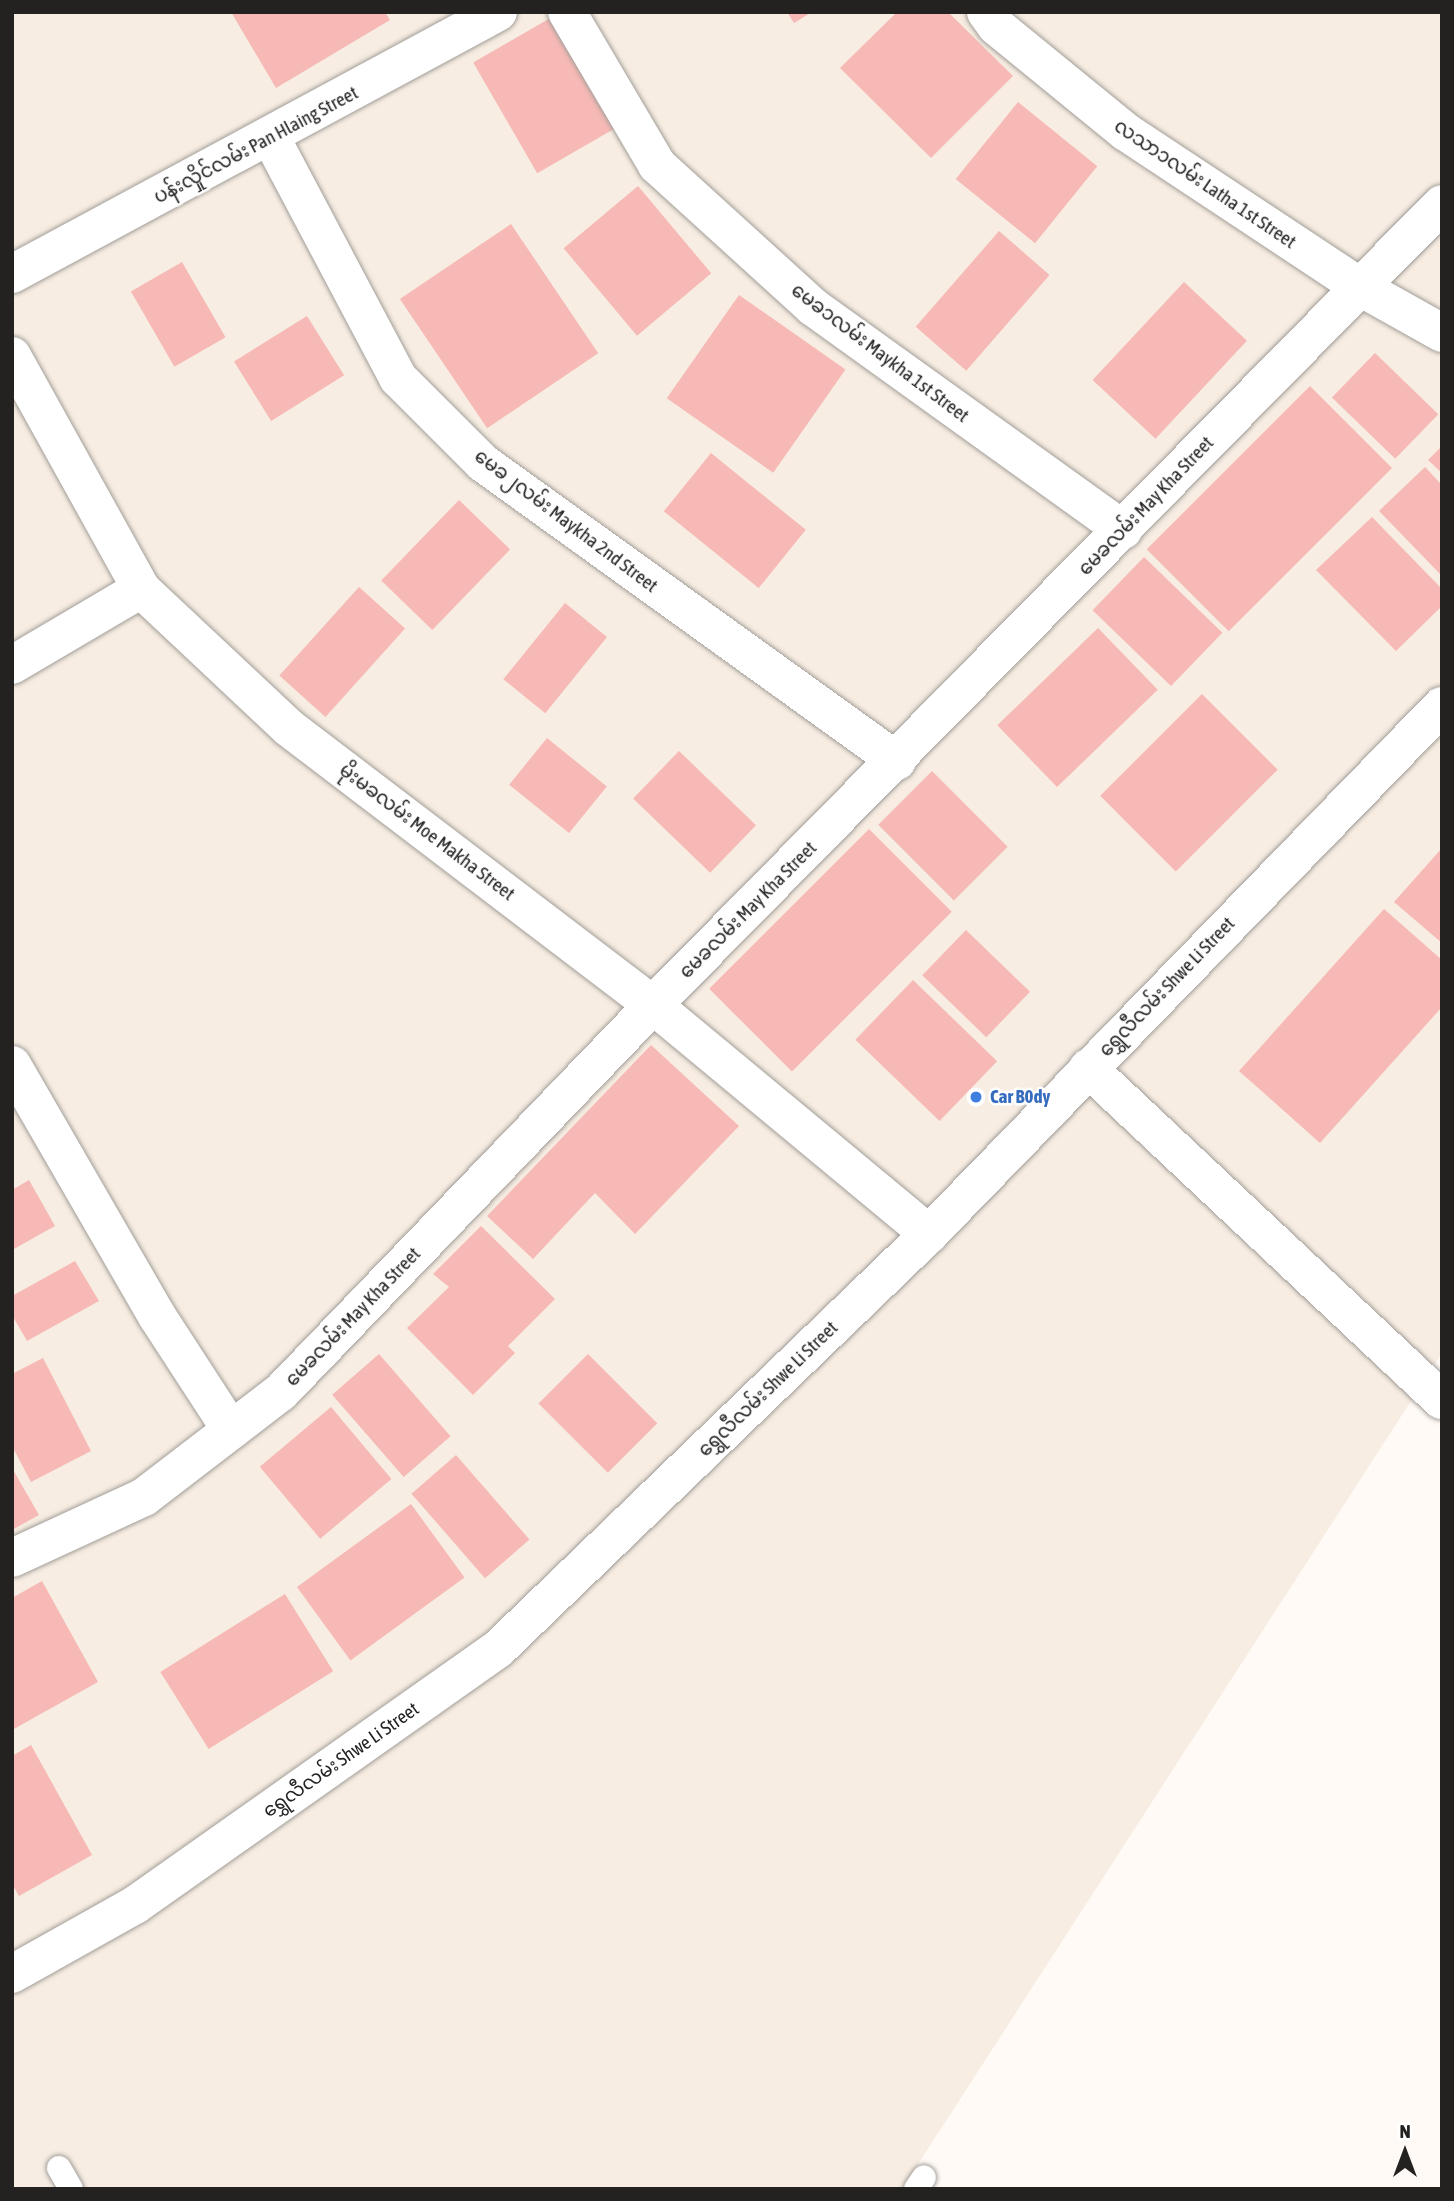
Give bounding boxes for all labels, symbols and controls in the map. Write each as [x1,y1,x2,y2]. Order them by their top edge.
street label: ပန်းလှိုင်လမ်း Pan Hlaing Street [150,81,362,209]
street label: လသာ၁လမ်း Latha 1st Street [1110,115,1300,253]
street label: မေခ၁လမ်း Maykha 1st Street [787,279,973,427]
street label: မေခလမ်း May Kha Street [1074,432,1218,580]
street label: မေခ၂လမ်း Maykha 2nd Street [470,445,662,597]
street label: မိုးမခလမ်း Moe Makha Street [335,759,519,905]
street label: မေခလမ်း May Kha Street [675,837,821,983]
street label: ရွှေလီလမ်း Shwe Li Street [1094,912,1240,1062]
place label: Car B0dy [990,1086,1050,1108]
marker: Car B0dy [968,1089,984,1105]
street label: မေခလမ်း May Kha Street [281,1243,425,1391]
street label: ရွှေလီလမ်း Shwe Li Street [693,1316,843,1462]
street label: ရွှေလီလမ်း Shwe Li Street [259,1698,423,1822]
north arrow [1370,2117,1440,2187]
text: N [1399,2120,1411,2142]

